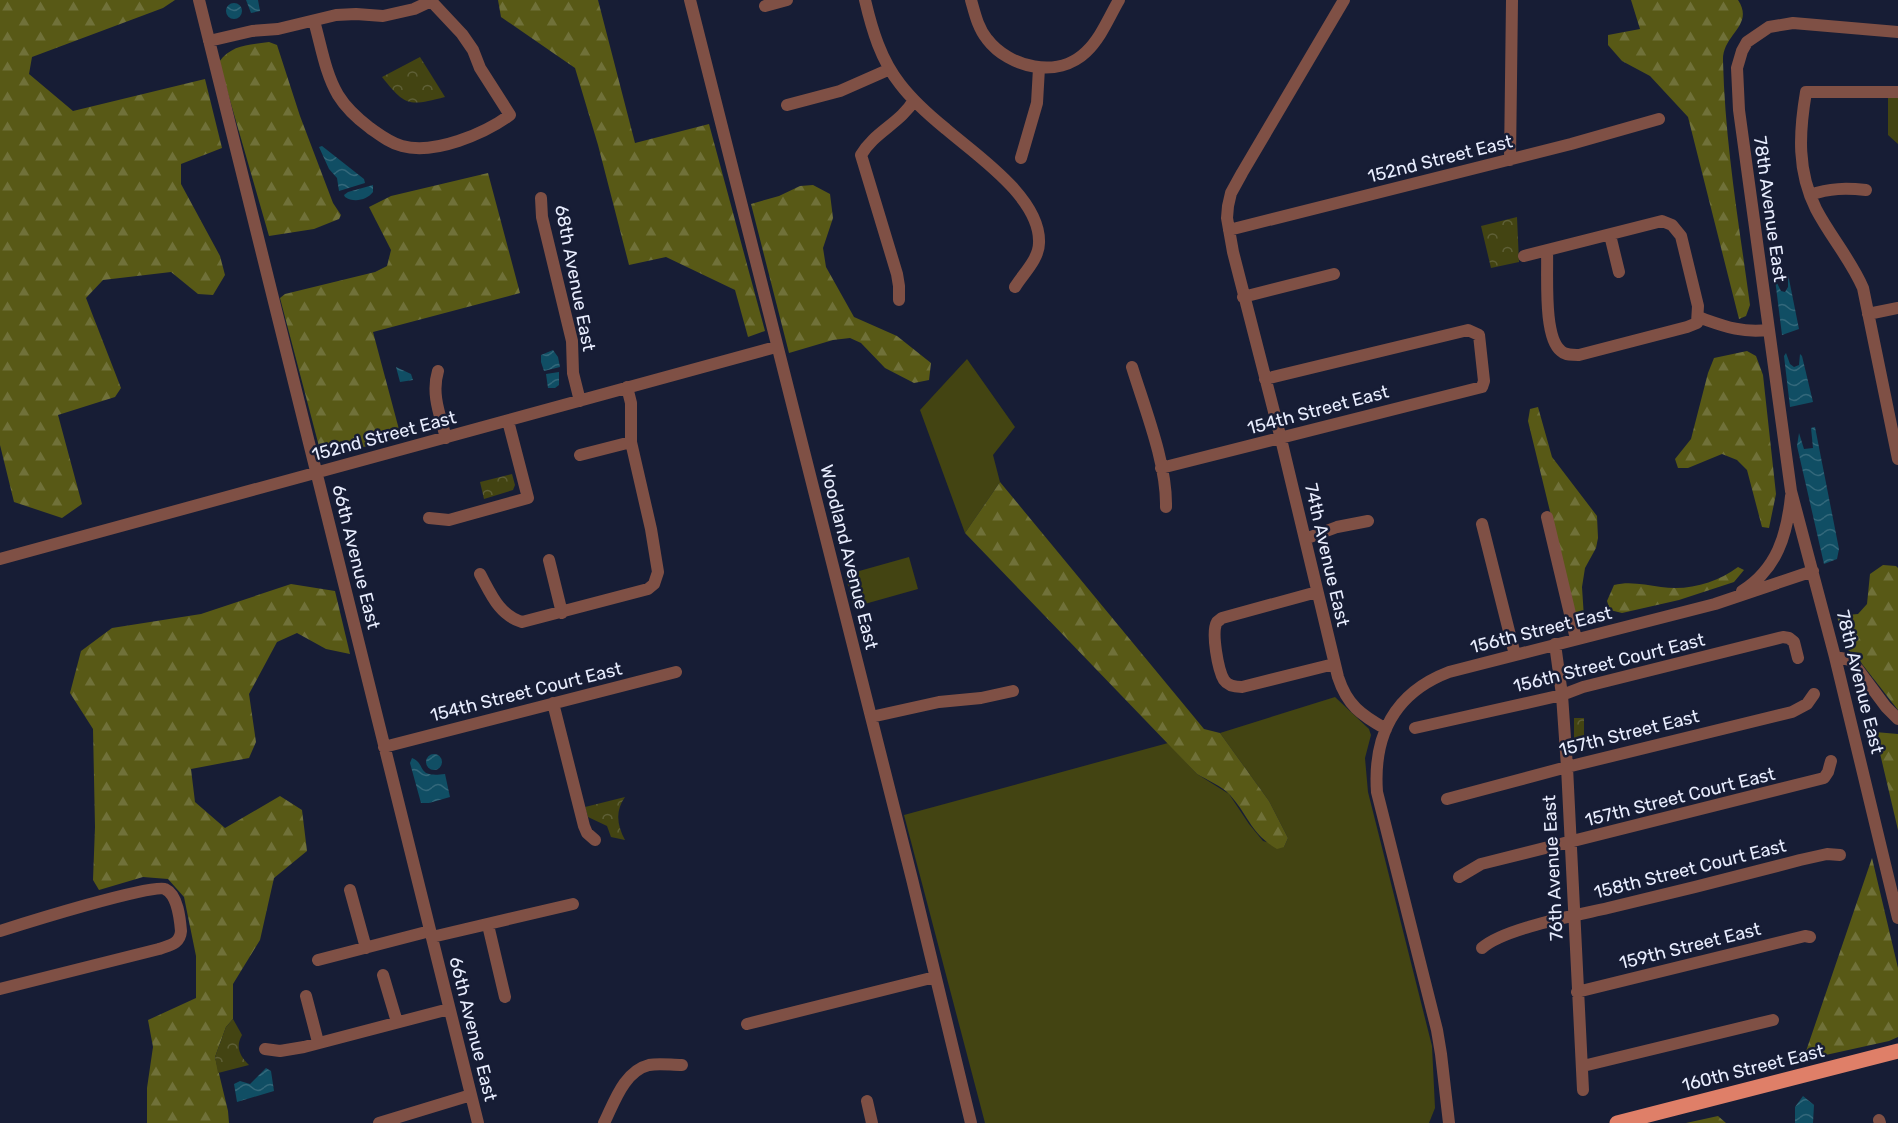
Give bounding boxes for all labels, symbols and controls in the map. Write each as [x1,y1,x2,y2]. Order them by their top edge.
street label: 152nd Street East [1365,130,1515,188]
street label: 78th Avenue East [1749,135,1791,283]
street label: 68th Avenue East [550,203,600,353]
street label: 154th Street East [1245,381,1391,439]
street label: 152nd Street East [309,406,459,466]
street label: Woodland Avenue East [815,462,883,652]
street label: 74th Avenue East [1300,481,1354,629]
street label: 66th Avenue East [327,482,385,632]
street label: 156th Street East [1468,602,1614,658]
street label: 78th Avenue East [1832,608,1888,756]
street label: 156th Street Court East [1511,629,1707,697]
street label: 154th Street Court East [428,658,624,726]
street label: 157th Street East [1557,705,1701,761]
street label: 157th Street Court East [1583,763,1777,831]
street label: 76th Avenue East [1538,795,1568,941]
street label: 158th Street Court East [1592,834,1788,904]
street label: 159th Street East [1617,918,1763,974]
street label: 66th Avenue East [444,954,502,1104]
street label: 160th Street East [1680,1040,1826,1096]

